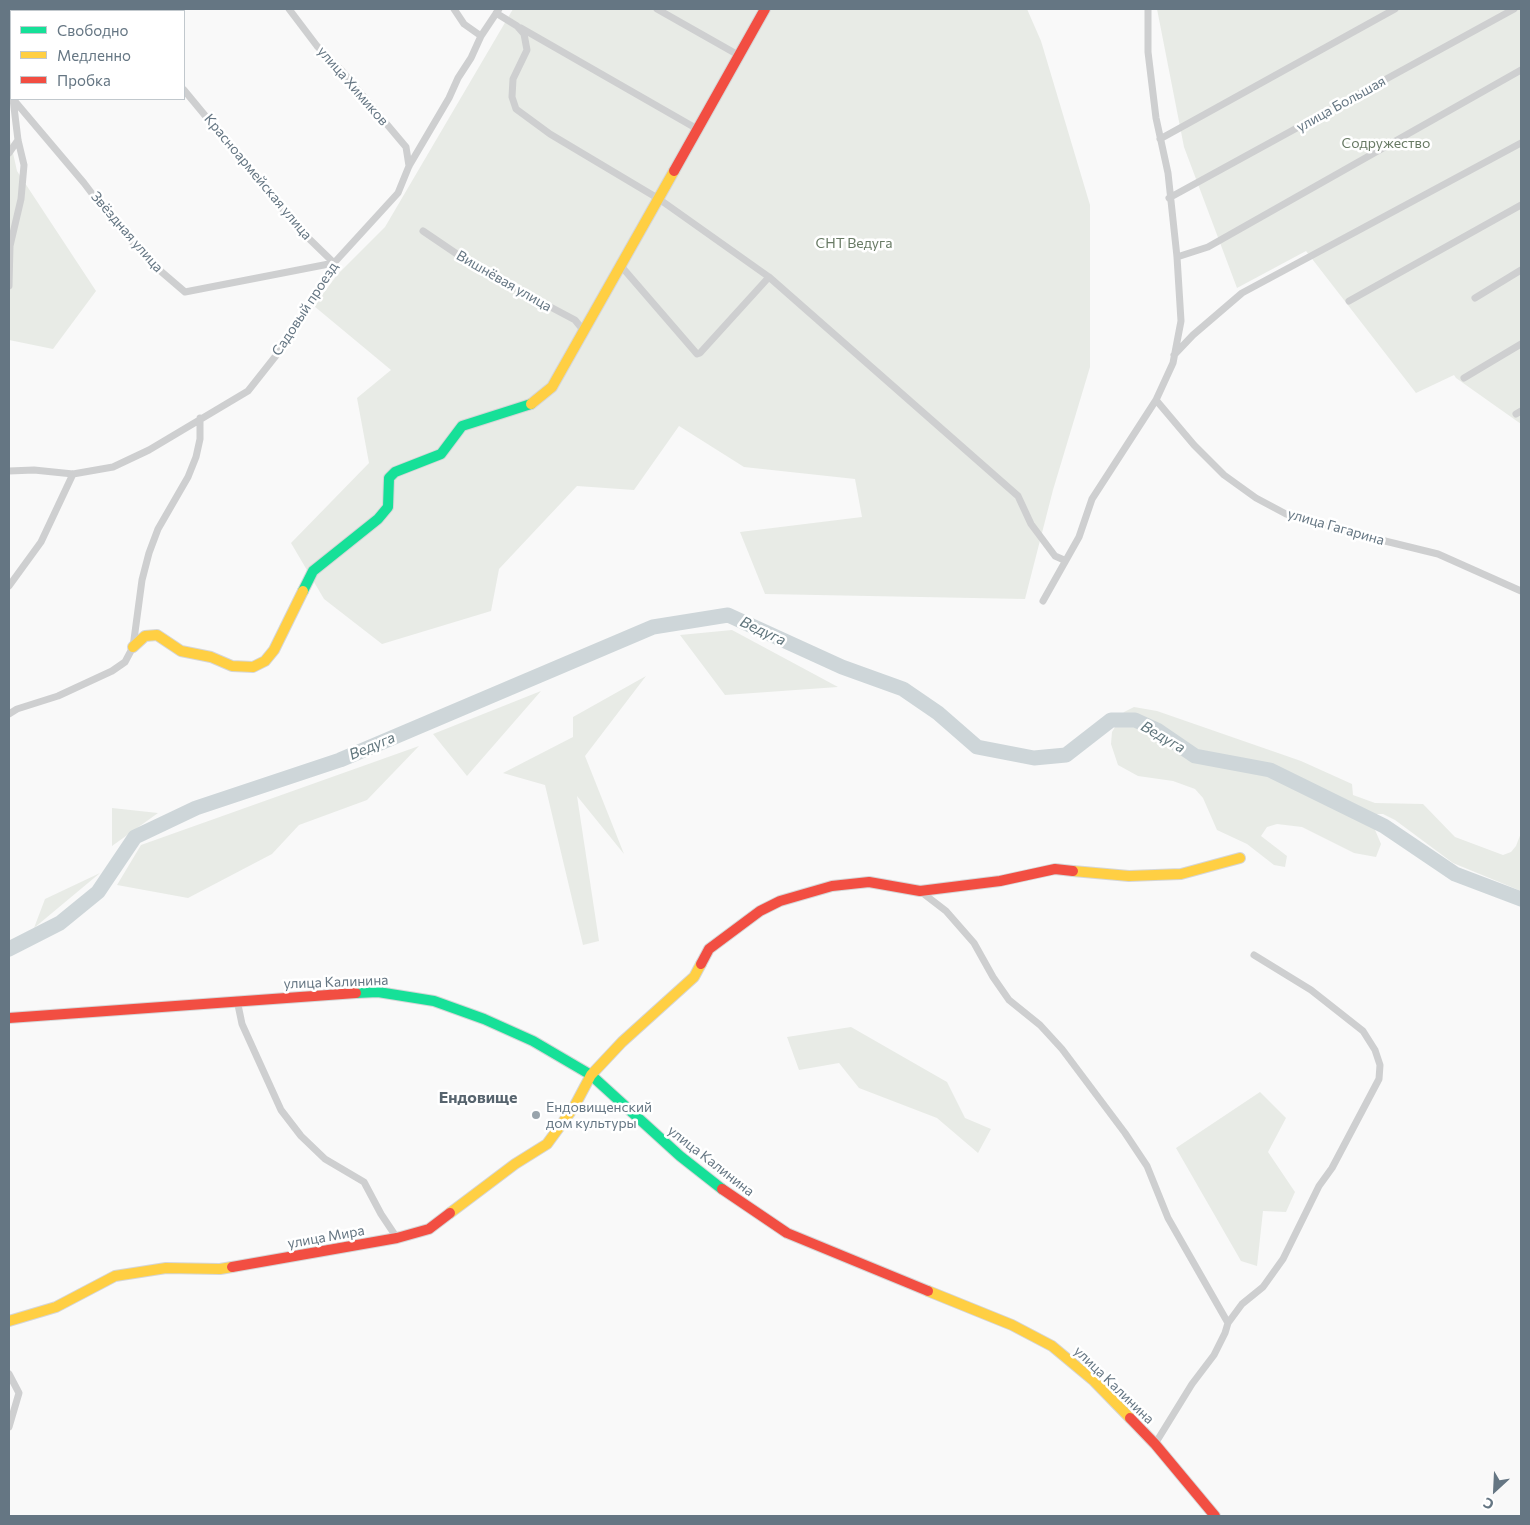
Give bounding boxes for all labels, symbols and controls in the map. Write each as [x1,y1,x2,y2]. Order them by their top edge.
legend [10,10,185,100]
text: Свободно [57,21,128,39]
street label: улица Химиков [314,43,392,129]
text: Медленно [57,46,131,64]
text: Пробка [57,71,111,89]
street label: улица Большая [1293,73,1389,135]
street label: Красноармейская улица [200,111,316,243]
park label: Содружество [1342,135,1430,151]
street label: Звёздная улица [87,188,167,276]
park label: СНТ Ведуга [816,235,892,251]
street label: Вишнёвая улица [453,247,555,315]
street label: Садовый проезд [268,259,342,359]
street label: улица Гагарина [1286,505,1386,549]
water label: Ведуга [737,613,789,649]
water label: Ведуга [1138,717,1188,757]
water label: Ведуга [346,728,398,764]
street label: улица Калинина [283,972,389,992]
district label: Ендовище [439,1088,517,1108]
place label: Ендовищенский дом культуры [546,1099,652,1132]
marker: Ендовищенский дом культуры [530,1109,542,1121]
street label: улица Калинина [664,1122,758,1200]
street label: улица Мира [286,1222,366,1252]
street label: улица Калинина [1070,1342,1158,1428]
north arrow [1470,1465,1520,1515]
text: С [1481,1494,1496,1514]

